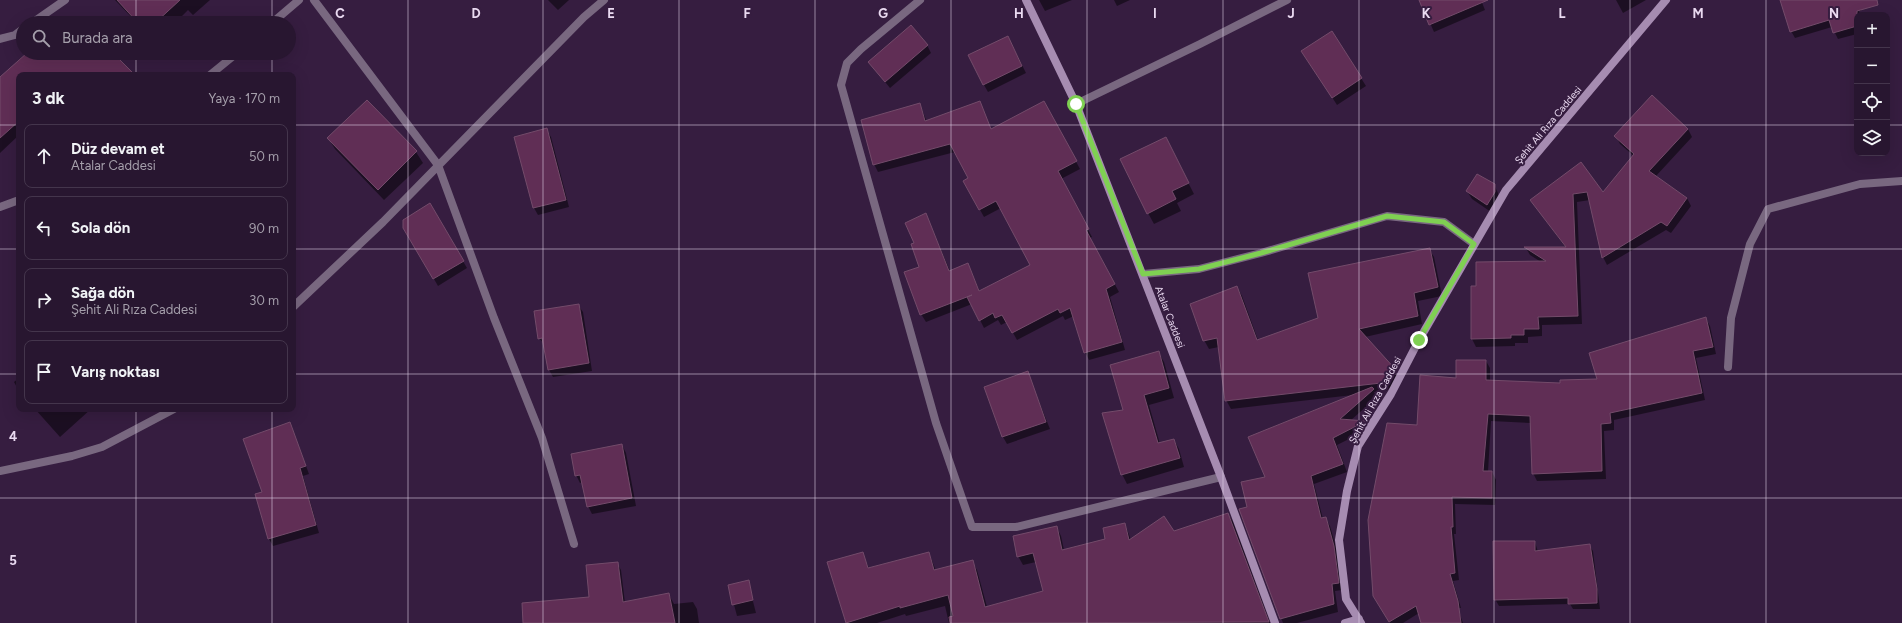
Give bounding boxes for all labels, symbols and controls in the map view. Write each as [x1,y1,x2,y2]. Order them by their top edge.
text: C [335,6,345,21]
text: D [471,6,481,21]
text: E [607,6,615,21]
text: F [743,6,751,21]
text: G [878,6,888,21]
text: H [1014,6,1024,21]
text: I [1153,6,1157,21]
text: J [1287,6,1295,21]
text: K [1422,6,1431,21]
text: L [1559,6,1566,21]
text: M [1692,6,1704,21]
text: N [1829,6,1839,21]
map controls [1854,12,1890,156]
button: + [1854,12,1890,48]
search box [16,16,296,60]
icon: search [30,27,52,49]
text: Burada ara [62,29,133,47]
button: − [1854,48,1890,84]
street label: Şehit Ali Rıza Caddesi [1512,84,1584,166]
button: locate [1854,84,1890,120]
text: 3 dk [32,88,65,108]
text: Yaya · 170 m [208,91,280,106]
route start [1067,95,1085,113]
button: layers [1854,120,1890,156]
text: Düz devam et [71,140,165,158]
icon: ahead [33,145,55,167]
text: 50 m [249,149,279,164]
text: Atalar Caddesi [71,158,156,173]
icon: left [33,217,55,239]
text: Sola dön [71,219,130,237]
text: 90 m [249,221,279,236]
text: Sağa dön [71,284,135,302]
street label: Atalar Caddesi [1152,284,1188,350]
icon: right [33,289,55,311]
text: 30 m [249,293,279,308]
text: Şehit Ali Rıza Caddesi [71,302,197,317]
route end [1410,331,1428,349]
street label: Şehit Ali Rıza Caddesi [1346,354,1404,446]
icon: arrive [33,361,55,383]
text: Varış noktası [71,363,160,381]
text: 4 [9,429,17,444]
text: 5 [9,553,17,568]

